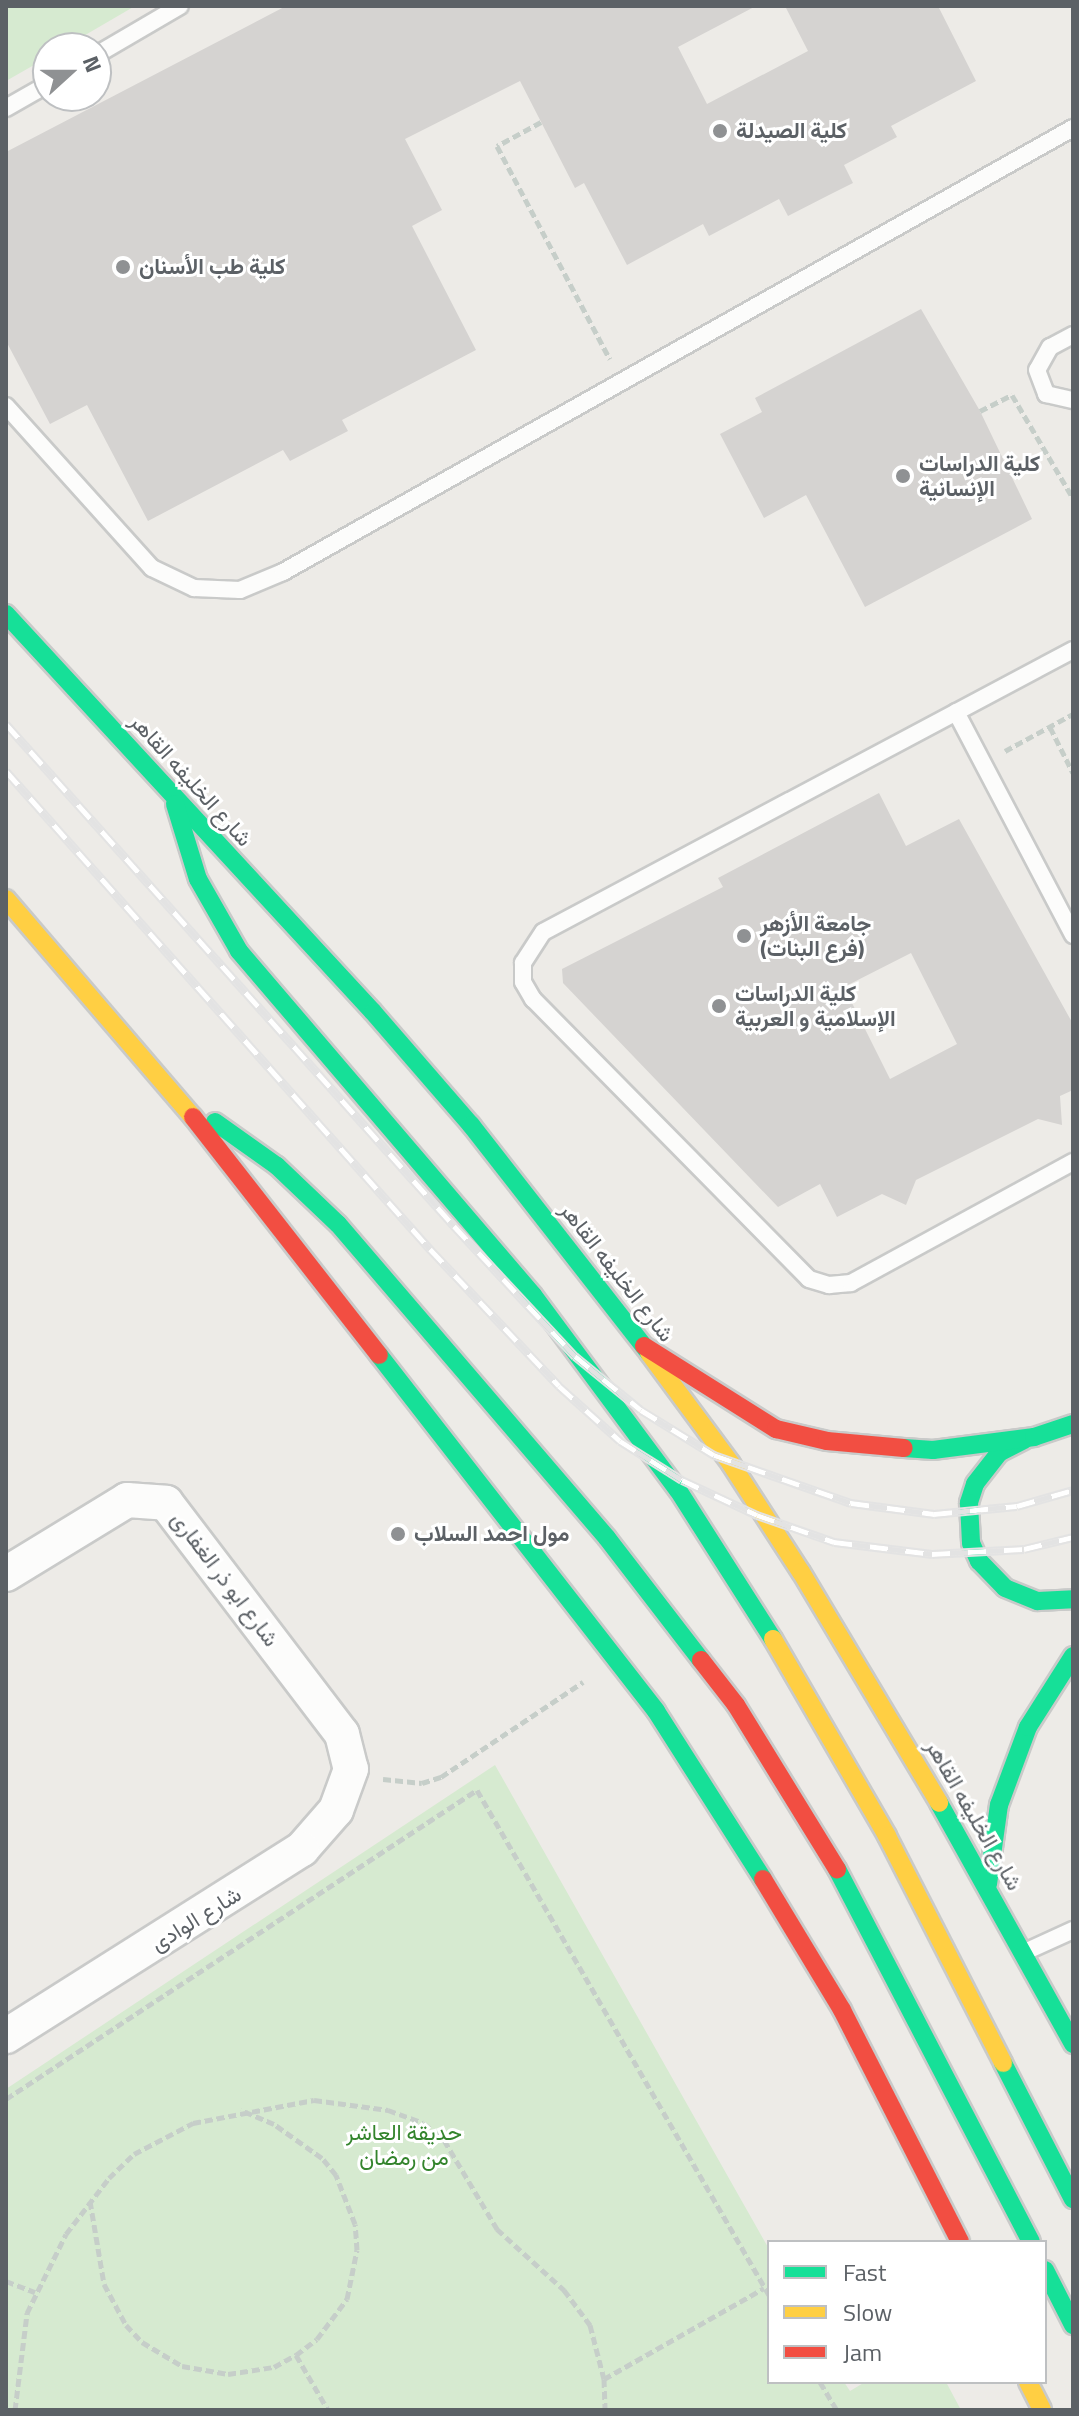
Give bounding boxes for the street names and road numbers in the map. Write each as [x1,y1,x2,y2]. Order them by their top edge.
street label: شارع الخليفه القاهر [124,708,258,852]
street label: شارع الخليفه القاهر [554,1197,680,1347]
street label: شارع ابو ذر الغفارى [166,1506,284,1652]
street label: شارع الخليفه القاهر [920,1735,1028,1895]
street label: شارع الوادى [146,1881,246,1957]

